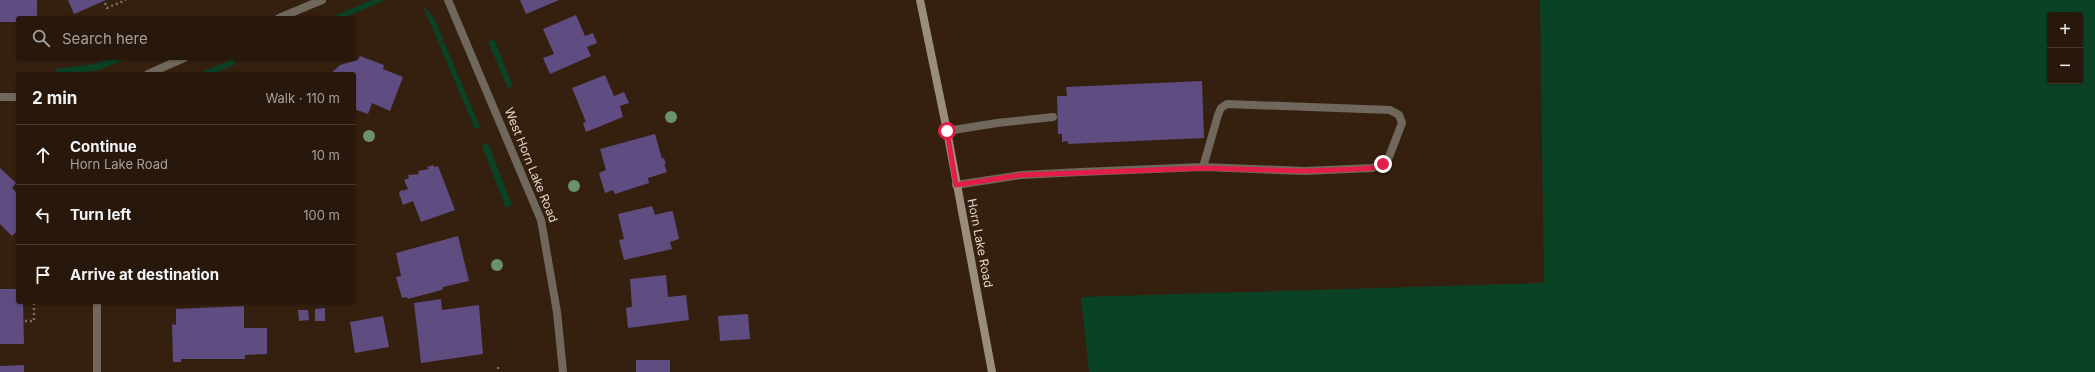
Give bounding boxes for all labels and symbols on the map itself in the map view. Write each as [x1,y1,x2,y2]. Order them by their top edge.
street label: West Horn Lake Road [502,105,561,224]
route start [938,122,956,140]
route end [1374,155,1392,173]
street label: Horn Lake Road [964,197,996,289]

